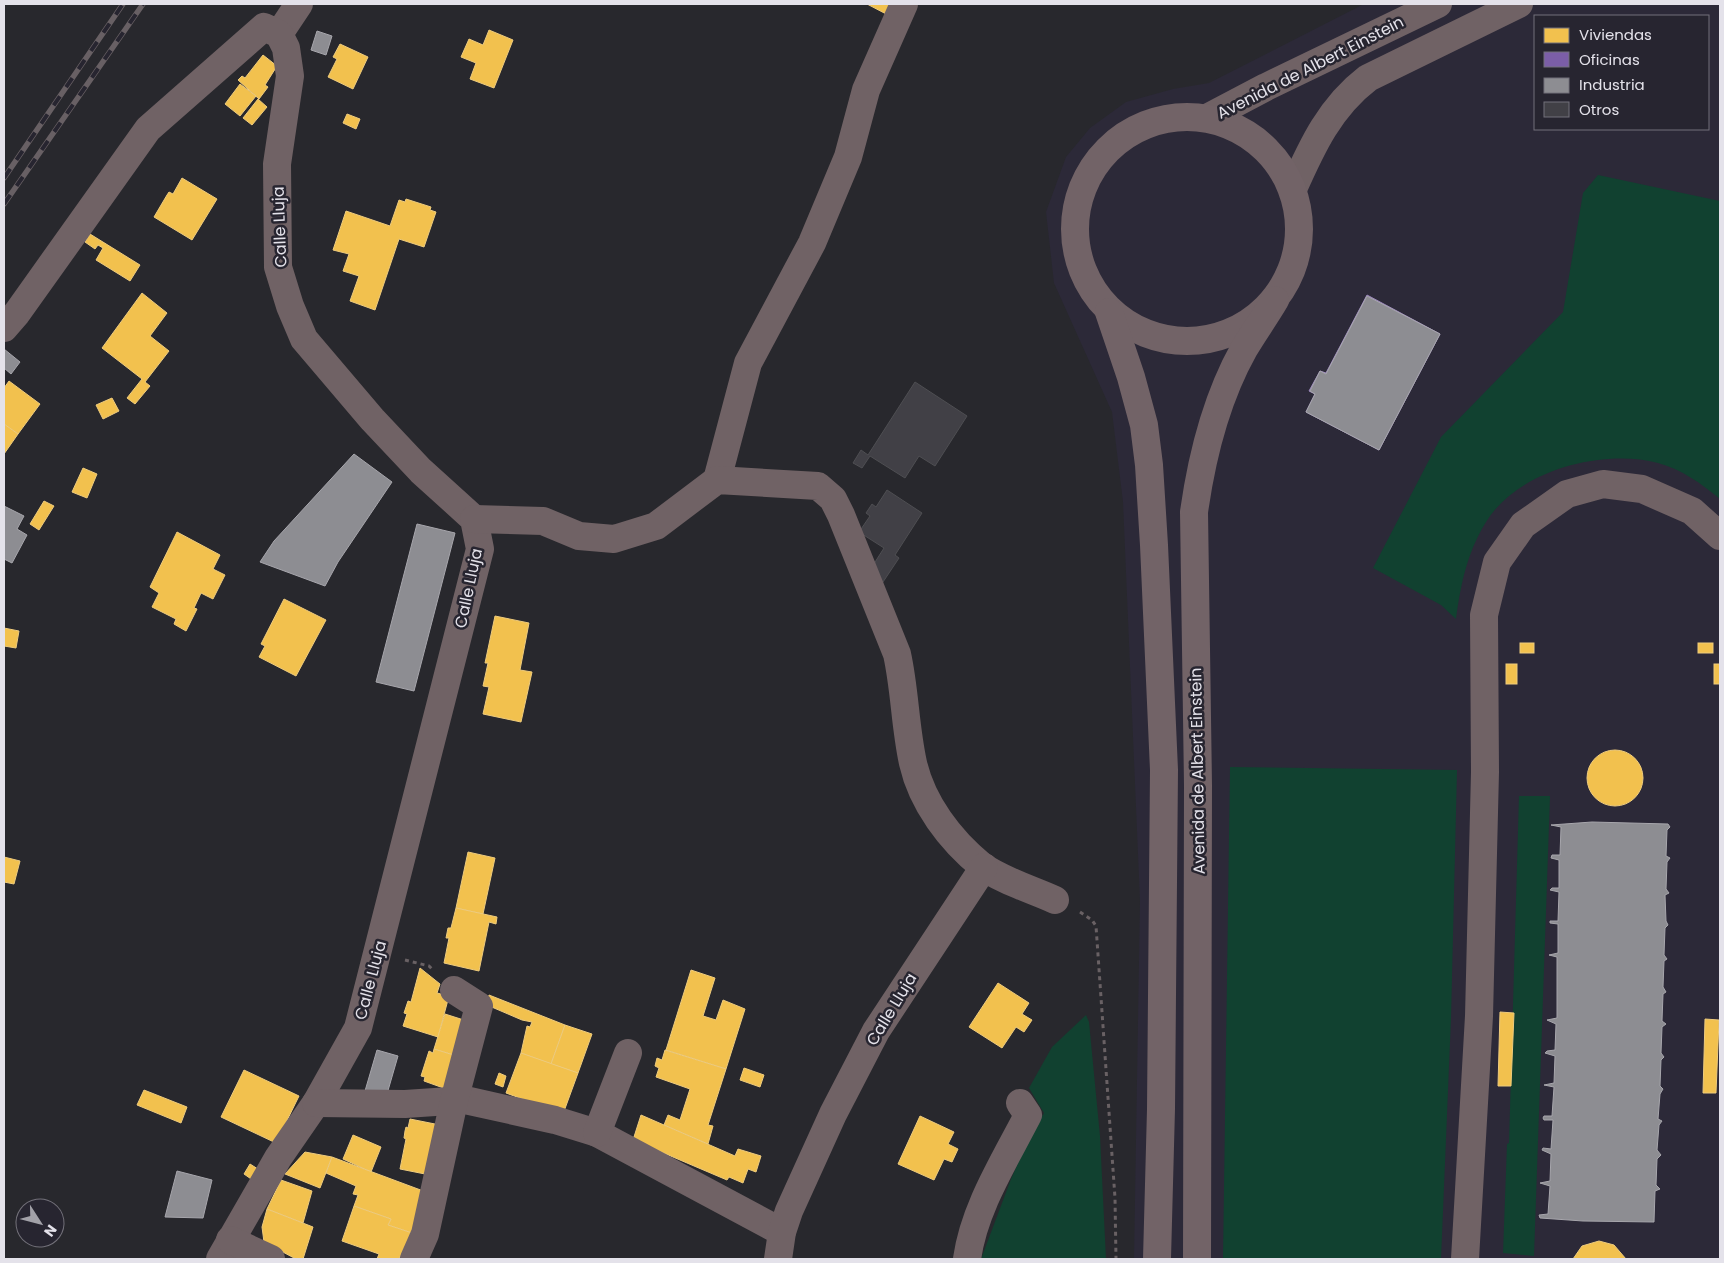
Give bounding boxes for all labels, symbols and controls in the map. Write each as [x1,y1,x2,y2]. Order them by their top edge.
street label: Avenida de Albert Einstein [1213,10,1408,125]
legend [1534,15,1709,130]
text: Viviendas [1579,24,1652,45]
text: Oficinas [1579,49,1640,70]
text: Industria [1579,74,1645,95]
text: Otros [1579,99,1619,120]
street label: Calle Lluja [267,186,292,268]
street label: Calle Lluja [449,546,488,630]
street label: Avenida de Albert Einstein [1184,667,1211,875]
street label: Calle Lluja [349,938,392,1022]
street label: Calle Lluja [861,969,922,1050]
north arrow [15,1198,65,1248]
text: N [39,1221,62,1241]

